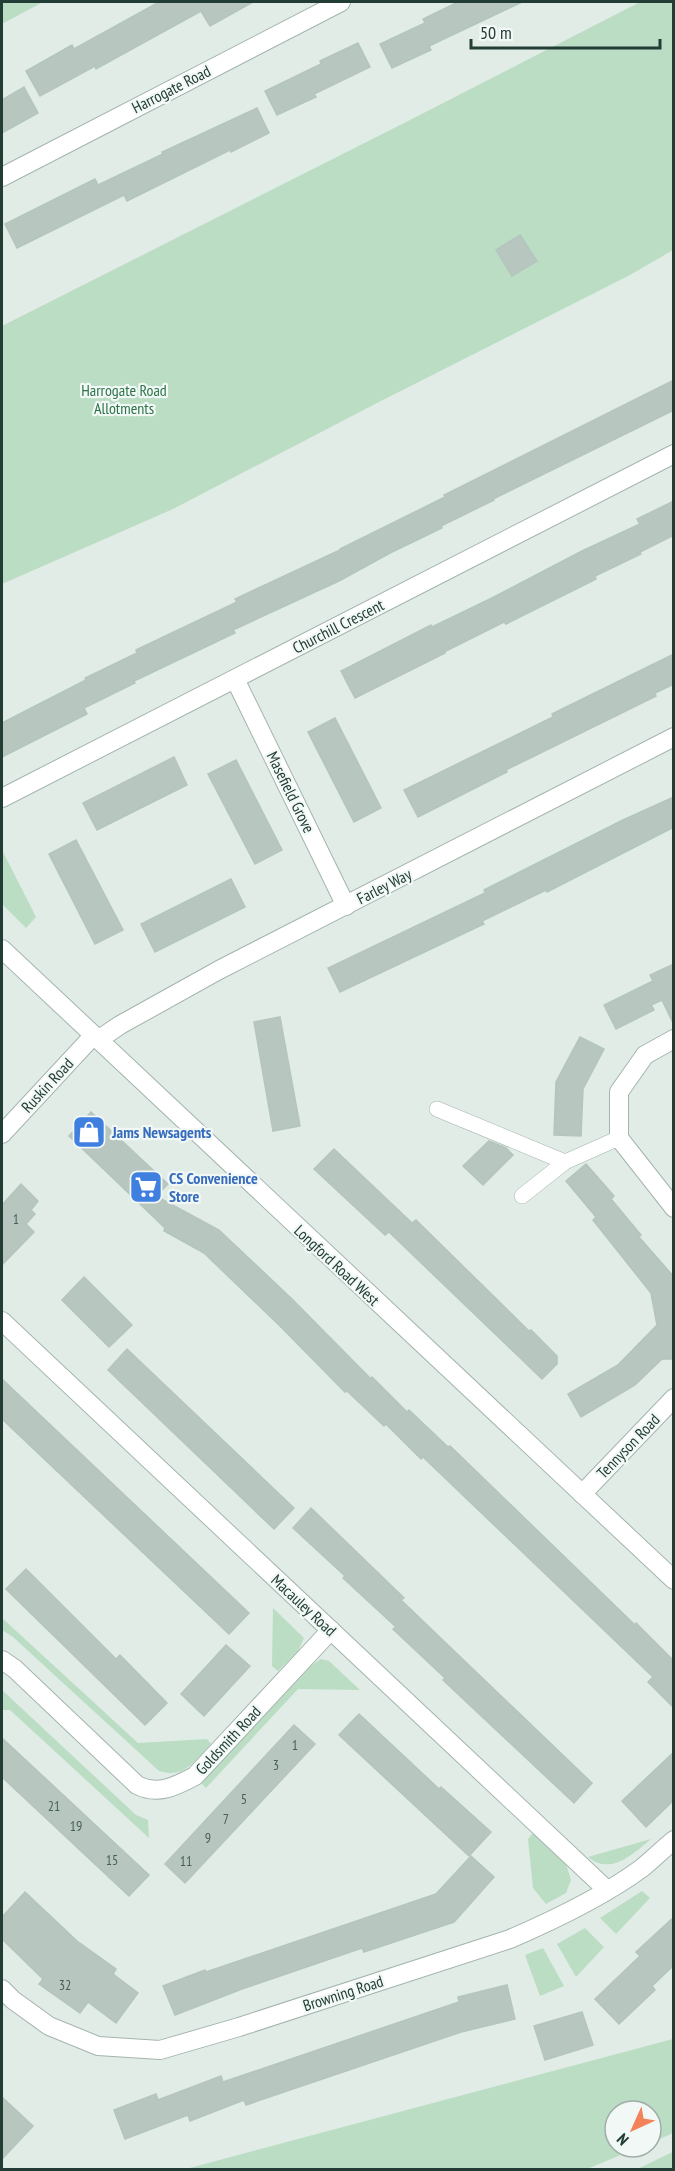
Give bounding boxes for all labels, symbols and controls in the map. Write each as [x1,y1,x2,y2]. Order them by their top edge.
scale bar [471,12,660,50]
text: 50 m [480,21,512,44]
street label: Harrogate Road [128,61,214,117]
park label: Harrogate Road Allotments [81,380,167,418]
street label: Churchill Crescent [289,594,388,658]
street label: Masefield Grove [263,748,319,836]
street label: Farley Way [353,864,415,908]
street label: Ruskin Road [17,1053,77,1116]
shop icon: Jams Newsagents [71,1114,107,1150]
place label: Jams Newsagents [111,1122,212,1142]
place label: CS Convenience Store [169,1168,258,1206]
supermarket icon: CS Convenience Store [128,1169,164,1205]
house number: 1 [13,1210,19,1228]
street label: Longford Road West [290,1220,384,1310]
street label: Tennyson Road [592,1409,664,1483]
street label: Macauley Road [267,1570,341,1640]
street label: Goldsmith Road [191,1701,265,1779]
house number: 1 [292,1736,298,1754]
house number: 3 [273,1756,279,1774]
house number: 5 [241,1790,247,1808]
house number: 21 [48,1797,60,1815]
house number: 7 [223,1810,229,1828]
house number: 19 [70,1817,82,1835]
house number: 9 [205,1829,211,1847]
house number: 15 [106,1851,118,1869]
house number: 11 [180,1852,192,1870]
street label: Browning Road [300,1971,386,2015]
house number: 32 [59,1976,71,1994]
north arrow [603,2099,663,2159]
text: N [612,2129,633,2150]

